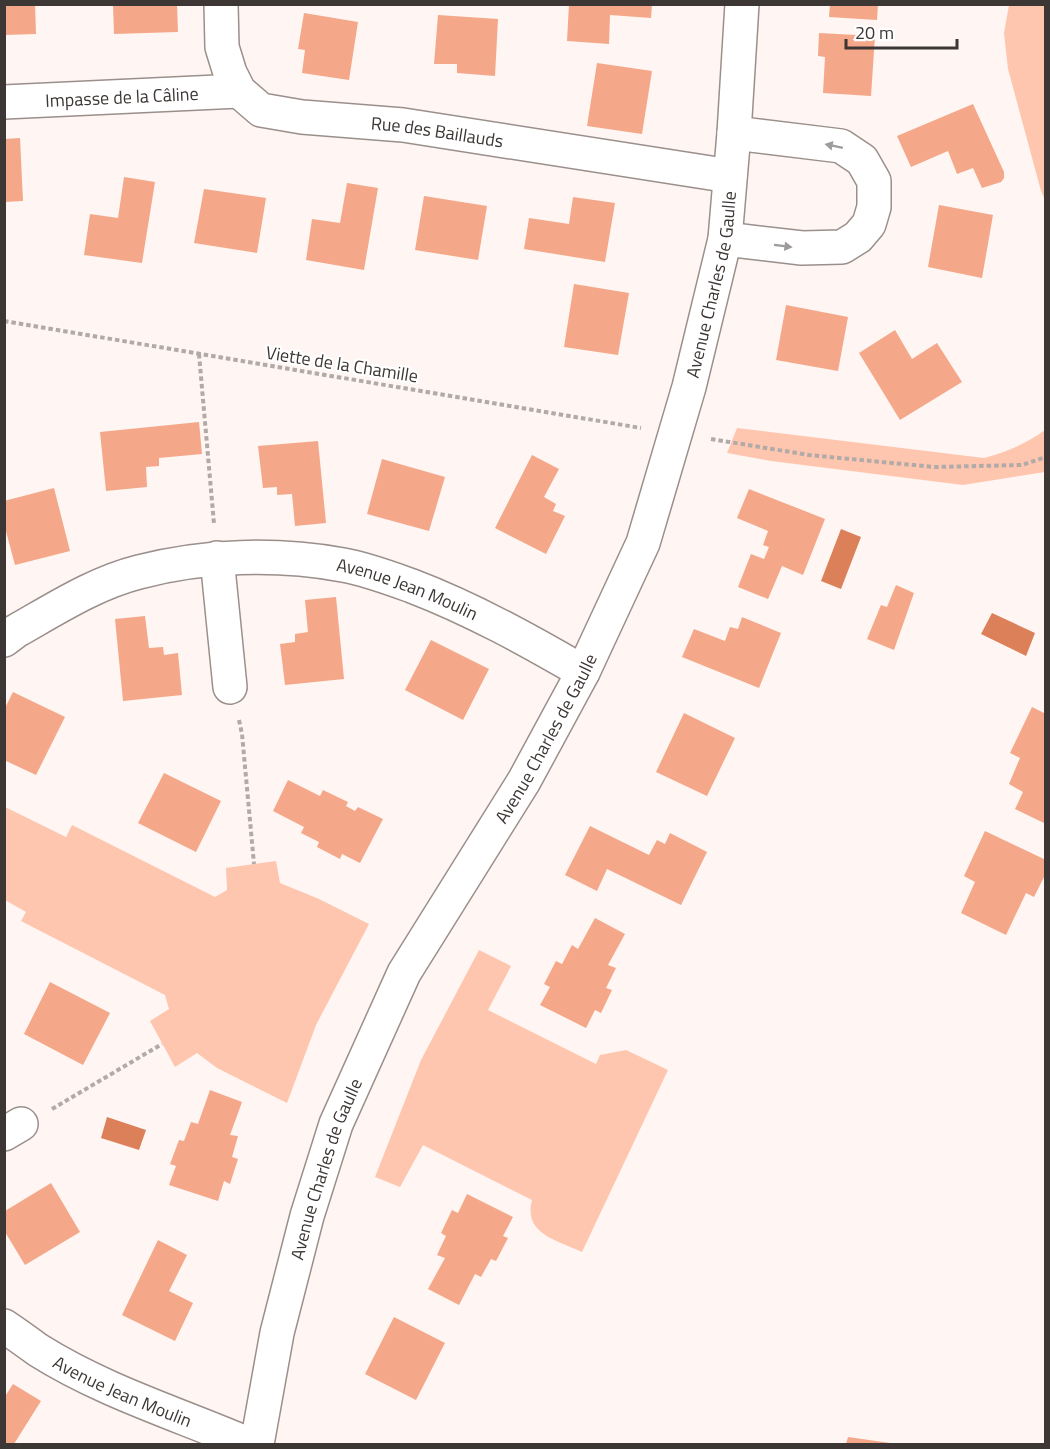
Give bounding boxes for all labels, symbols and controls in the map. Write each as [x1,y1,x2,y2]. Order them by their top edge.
scale bar [846,12,957,50]
text: 20 m [855,19,894,46]
street label: Impasse de la Câline [45,79,199,114]
street label: Rue des Baillauds [370,109,505,154]
one-way arrow [824,141,843,150]
street label: Avenue Charles de Gaulle [678,190,743,381]
one-way arrow [774,242,793,251]
street label: Viette de la Chamille [264,339,420,389]
street label: Avenue Jean Moulin [335,551,483,627]
street label: Avenue Charles de Gaulle [488,649,603,828]
street label: Avenue Charles de Gaulle [283,1074,368,1263]
street label: Avenue Jean Moulin [48,1348,196,1434]

